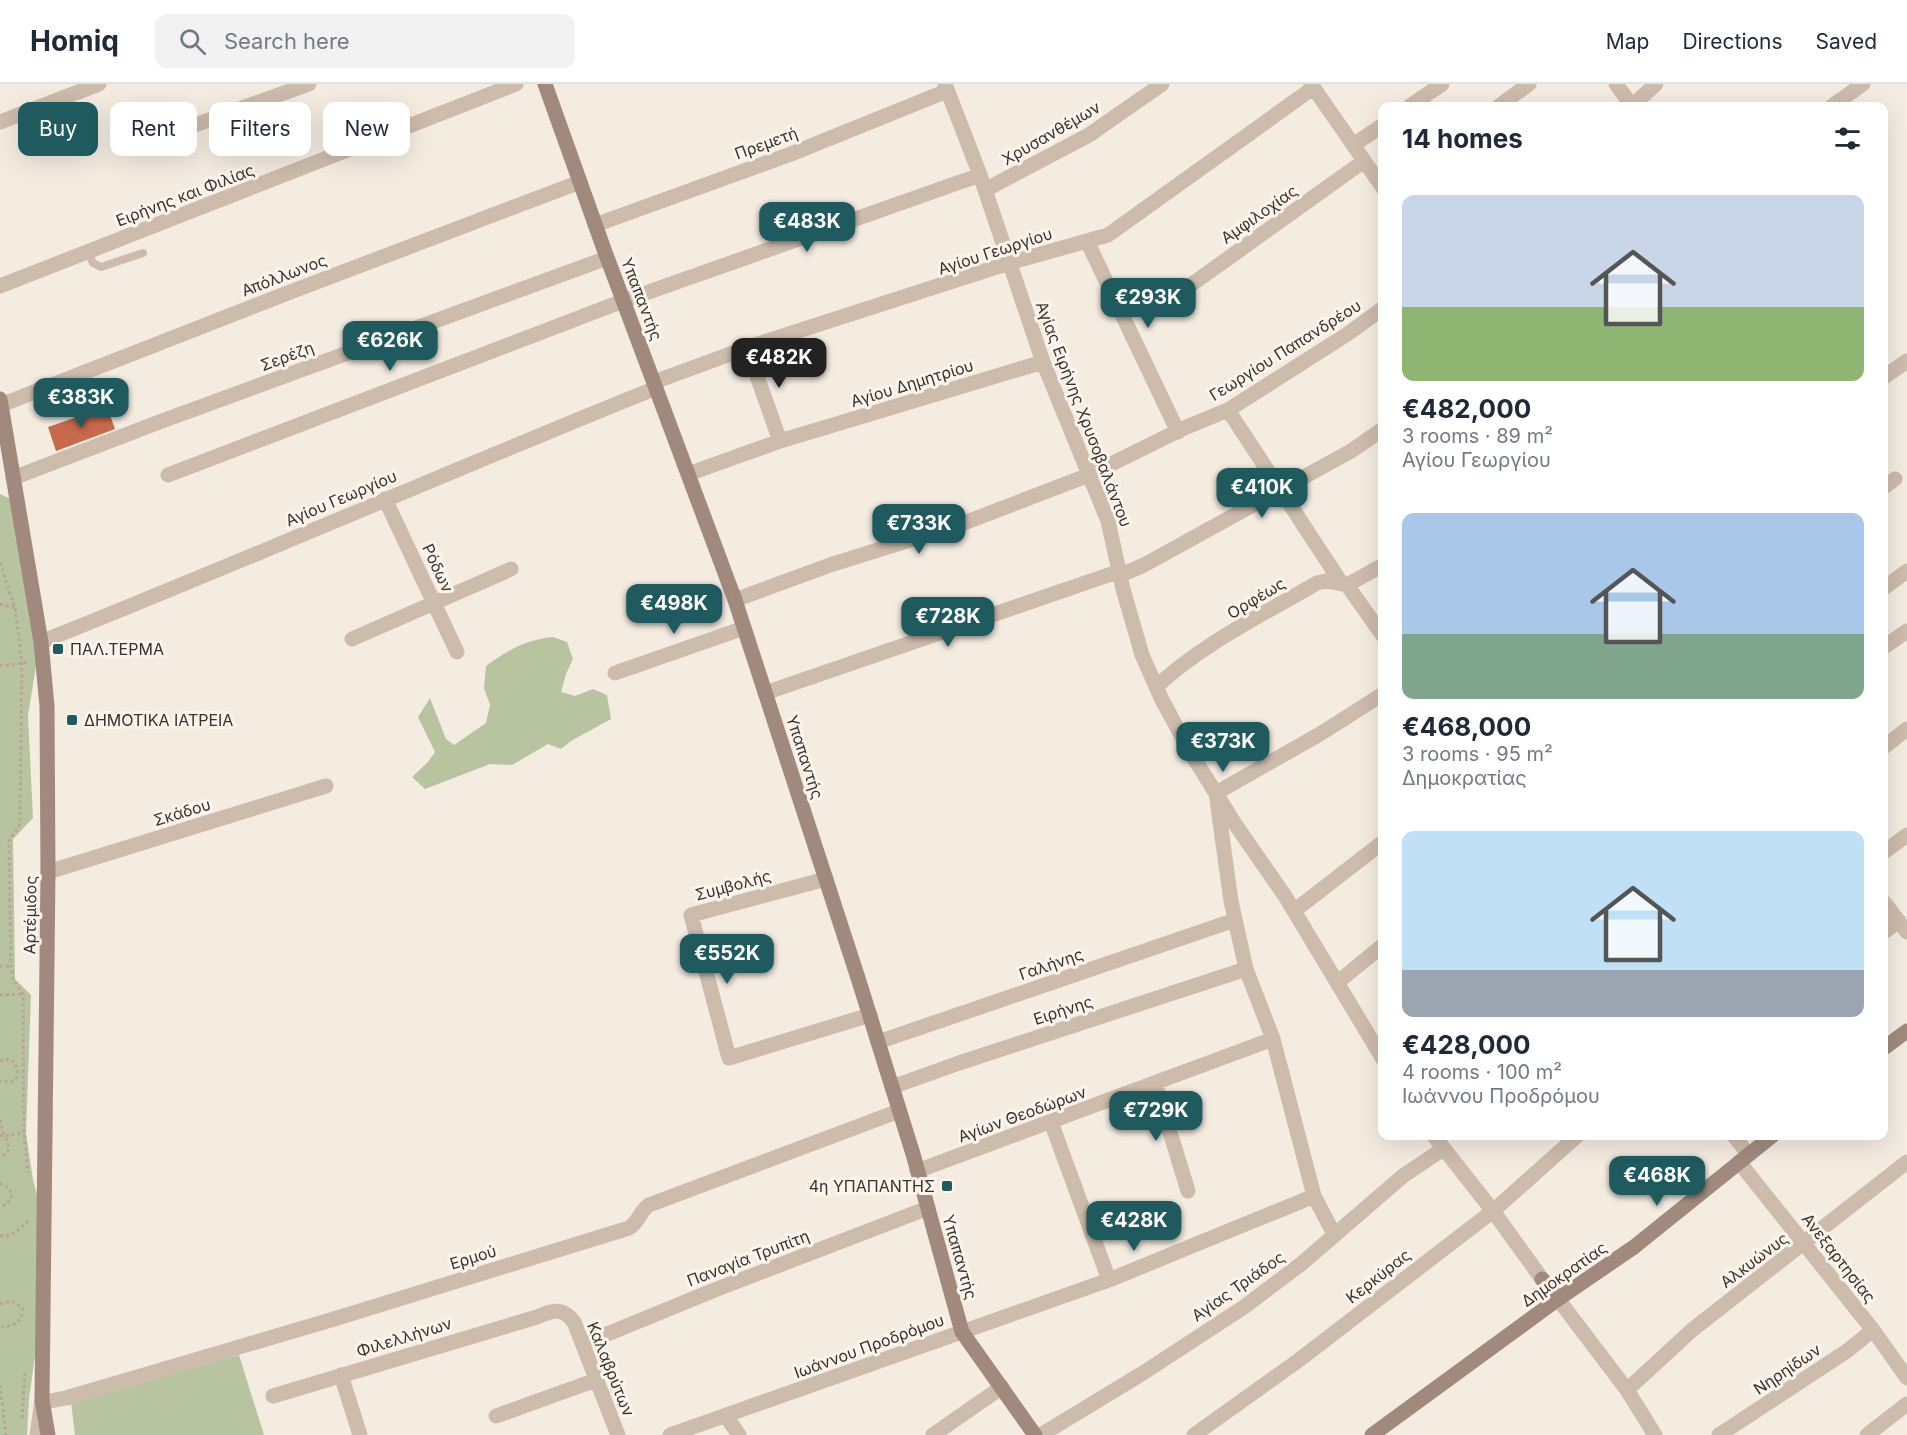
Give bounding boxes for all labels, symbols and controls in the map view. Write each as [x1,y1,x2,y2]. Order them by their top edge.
search box [155,14,575,68]
text: Homiq [30,24,119,58]
icon: search [176,25,209,58]
text: Search here [224,28,350,54]
text: Map [1606,29,1649,54]
text: Directions [1682,29,1783,54]
text: Saved [1816,29,1877,54]
street label: Χρυσανθέμων [998,97,1104,169]
chip: Buy [18,102,98,156]
chip: Rent [110,102,197,156]
chip: Filters [209,102,311,156]
chip: New [323,102,410,156]
street label: Πρεμετή [732,122,800,164]
icon: filters [1831,122,1864,155]
text: 14 homes [1402,123,1523,154]
street label: Ειρήνης και Φιλίας [113,159,257,231]
street label: Αμφιλοχίας [1217,180,1301,248]
pin: €483K [765,202,849,253]
text: €483K [773,209,841,233]
street label: Αγίου Γεωργίου [935,223,1055,279]
icon: home [1579,234,1687,342]
street label: Απόλλωνος [239,250,329,300]
street label: Υπαπαντής [617,255,667,343]
pin: €293K [1106,278,1190,329]
text: €293K [1115,285,1181,309]
street label: Γεωργίου Παπανδρέου [1205,295,1365,405]
street label: Αγίας Ειρήνης Χρυσοβαλάντου [1032,298,1136,530]
pin: €626K [348,321,432,372]
text: €626K [357,328,423,352]
street label: Σερέζη [257,337,317,375]
pin: €482K [737,338,821,389]
text: €482K [745,345,813,369]
street label: Αγίου Δημητρίου [848,355,976,411]
pin: €383K [39,378,123,429]
text: €383K [48,385,114,409]
text: €482,000 [1402,393,1531,424]
text: 3 rooms · 89 m² [1402,424,1553,448]
text: Αγίου Γεωργίου [1402,448,1551,472]
street label: Αγίου Γεωργίου [282,466,400,530]
pin: €410K [1220,468,1304,519]
text: €410K [1231,475,1293,499]
pin: €733K [877,504,961,555]
text: €733K [886,511,952,535]
street label: Ρόδων [418,541,458,595]
icon: home [1579,552,1687,660]
street label: Ορφέως [1223,573,1289,623]
pin: €498K [632,584,716,635]
text: €498K [640,591,708,615]
pin: €728K [906,597,990,648]
text: €728K [915,604,981,628]
place label: ΠΑΛ.ΤΕΡΜΑ [70,639,164,659]
marker: ΠΑΛ.ΤΕΡΜΑ [51,642,65,656]
place label: ΔΗΜΟΤΙΚΑ ΙΑΤΡΕΙΑ [84,710,233,730]
text: €468,000 [1402,711,1531,742]
marker: ΔΗΜΟΤΙΚΑ ΙΑΤΡΕΙΑ [65,713,79,727]
street label: Υπαπαντής [782,713,828,801]
pin: €373K [1181,722,1265,773]
text: €373K [1190,729,1256,753]
text: 3 rooms · 95 m² [1402,742,1553,766]
text: Δημοκρατίας [1402,766,1527,790]
street label: Σκάδου [151,794,213,830]
street label: Συμβολής [693,865,773,905]
icon: home [1579,870,1687,978]
street label: Αρτέμιδος [19,875,41,955]
pin: €552K [685,934,769,985]
text: €552K [694,941,760,965]
street label: Γαλήνης [1016,944,1086,984]
street label: Ειρήνης [1031,991,1095,1029]
text: €428,000 [1402,1029,1531,1060]
text: 4 rooms · 100 m² [1402,1060,1562,1084]
street label: Αγίων Θεοδώρων [955,1082,1089,1146]
text: Ιωάννου Προδρόμου [1402,1084,1600,1108]
pin: €729K [1114,1091,1198,1142]
text: €729K [1123,1098,1189,1122]
pin: €468K [1615,1156,1699,1207]
text: €468K [1623,1163,1691,1187]
place label: 4η ΥΠΑΠΑΝΤΗΣ [809,1176,935,1196]
marker: 4η ΥΠΑΠΑΝΤΗΣ [940,1179,954,1193]
pin: €428K [1092,1201,1176,1252]
text: €428K [1100,1208,1168,1232]
street label: Ανεξαρτησίας [1798,1209,1880,1307]
street label: Υπαπαντής [938,1212,982,1302]
street label: Παναγία Τρυπίτη [684,1225,812,1291]
street label: Αλκυώνυς [1716,1228,1792,1292]
street label: Δημοκρατίας [1517,1237,1611,1311]
street label: Ερμού [447,1240,499,1274]
street label: Κερκύρας [1342,1245,1414,1307]
street label: Αγίας Τριάδος [1188,1247,1288,1325]
street label: Ιωάννου Προδρόμου [791,1310,947,1382]
street label: Φιλελλήνων [354,1313,454,1361]
street label: Καλαβρύτων [583,1319,639,1419]
street label: Νηρηίδων [1750,1339,1824,1399]

